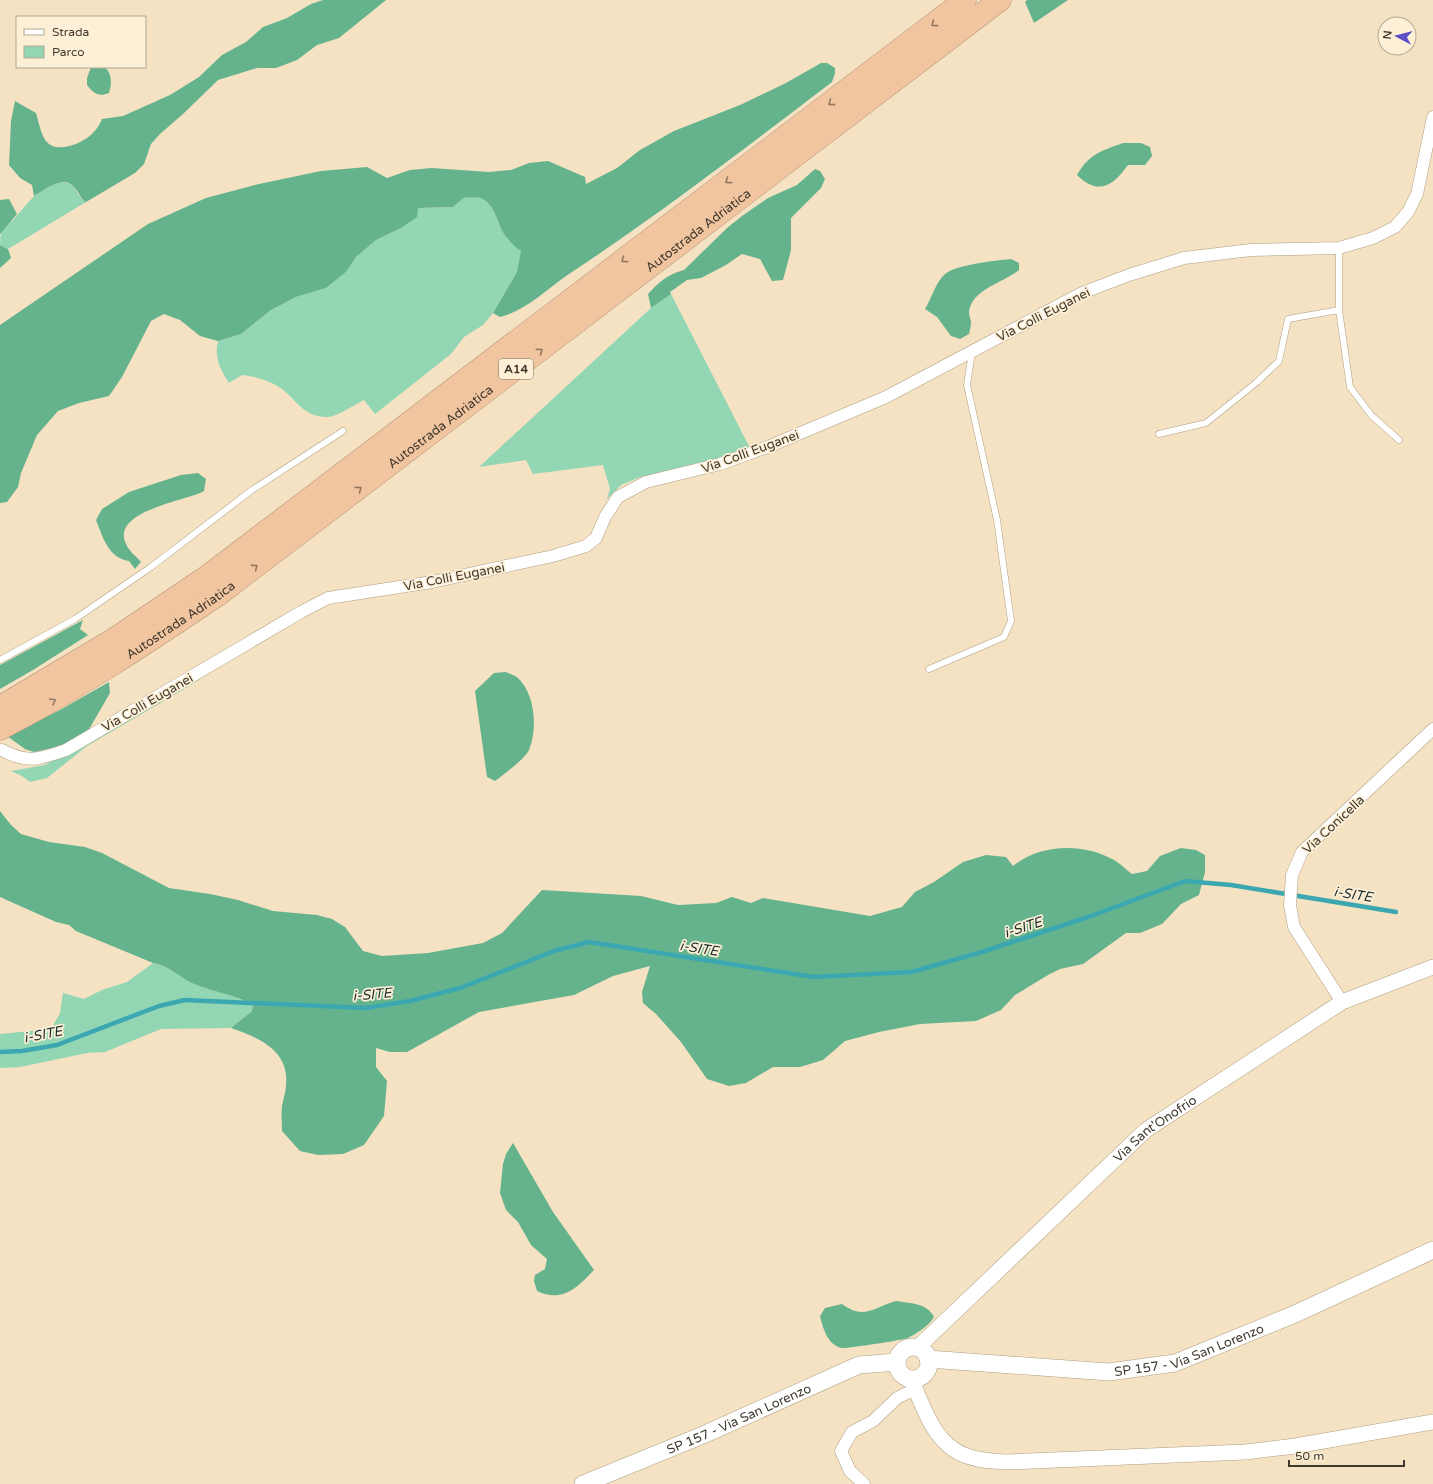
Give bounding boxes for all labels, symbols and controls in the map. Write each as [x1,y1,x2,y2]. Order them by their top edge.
legend [16,16,146,68]
north arrow [1377,16,1417,56]
one-way arrow [932,19,939,26]
text: Strada [52,25,89,39]
text: N [1381,30,1395,40]
text: Parco [52,45,85,59]
one-way arrow [828,98,835,105]
one-way arrow [725,176,732,183]
street label: Autostrada Adriatica [643,186,754,276]
one-way arrow [621,255,628,263]
street label: Via Colli Euganei [994,284,1093,345]
one-way arrow [536,348,543,355]
road number: A14 [499,359,533,379]
street label: Autostrada Adriatica [385,382,496,472]
street label: Via Colli Euganei [699,427,801,477]
one-way arrow [354,486,361,493]
street label: Via Colli Euganei [402,559,506,595]
one-way arrow [251,564,258,572]
street label: Autostrada Adriatica [123,578,239,663]
street label: Via Colli Euganei [99,670,196,735]
one-way arrow [49,698,57,705]
street label: Via Conicella [1299,792,1368,857]
water label: i-SITE [1332,883,1376,906]
water label: i-SITE [1002,913,1046,942]
water label: i-SITE [678,937,722,960]
water label: i-SITE [352,984,394,1005]
water label: i-SITE [22,1022,66,1047]
street label: Via Sant'Onofrio [1110,1092,1200,1166]
street label: SP 157 - Via San Lorenzo [1113,1321,1266,1380]
street label: SP 157 - Via San Lorenzo [665,1380,814,1458]
scale bar [1289,1442,1404,1468]
text: 50 m [1295,1449,1324,1463]

